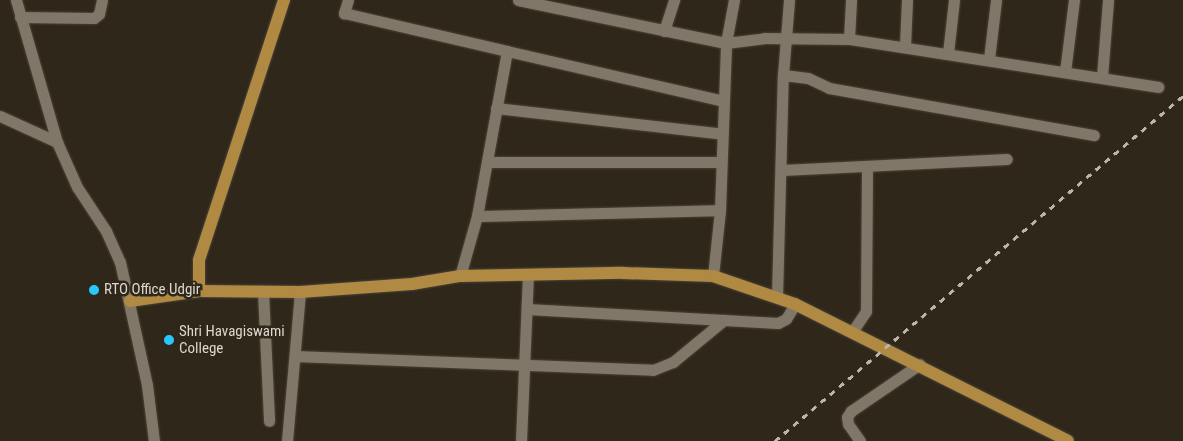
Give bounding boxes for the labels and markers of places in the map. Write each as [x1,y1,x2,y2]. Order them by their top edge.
place label: RTO Office Udgir [104,281,200,299]
marker: RTO Office Udgir [88,284,100,296]
place label: Shri Havagiswami College [179,322,285,357]
marker: Shri Havagiswami College [163,334,175,346]

